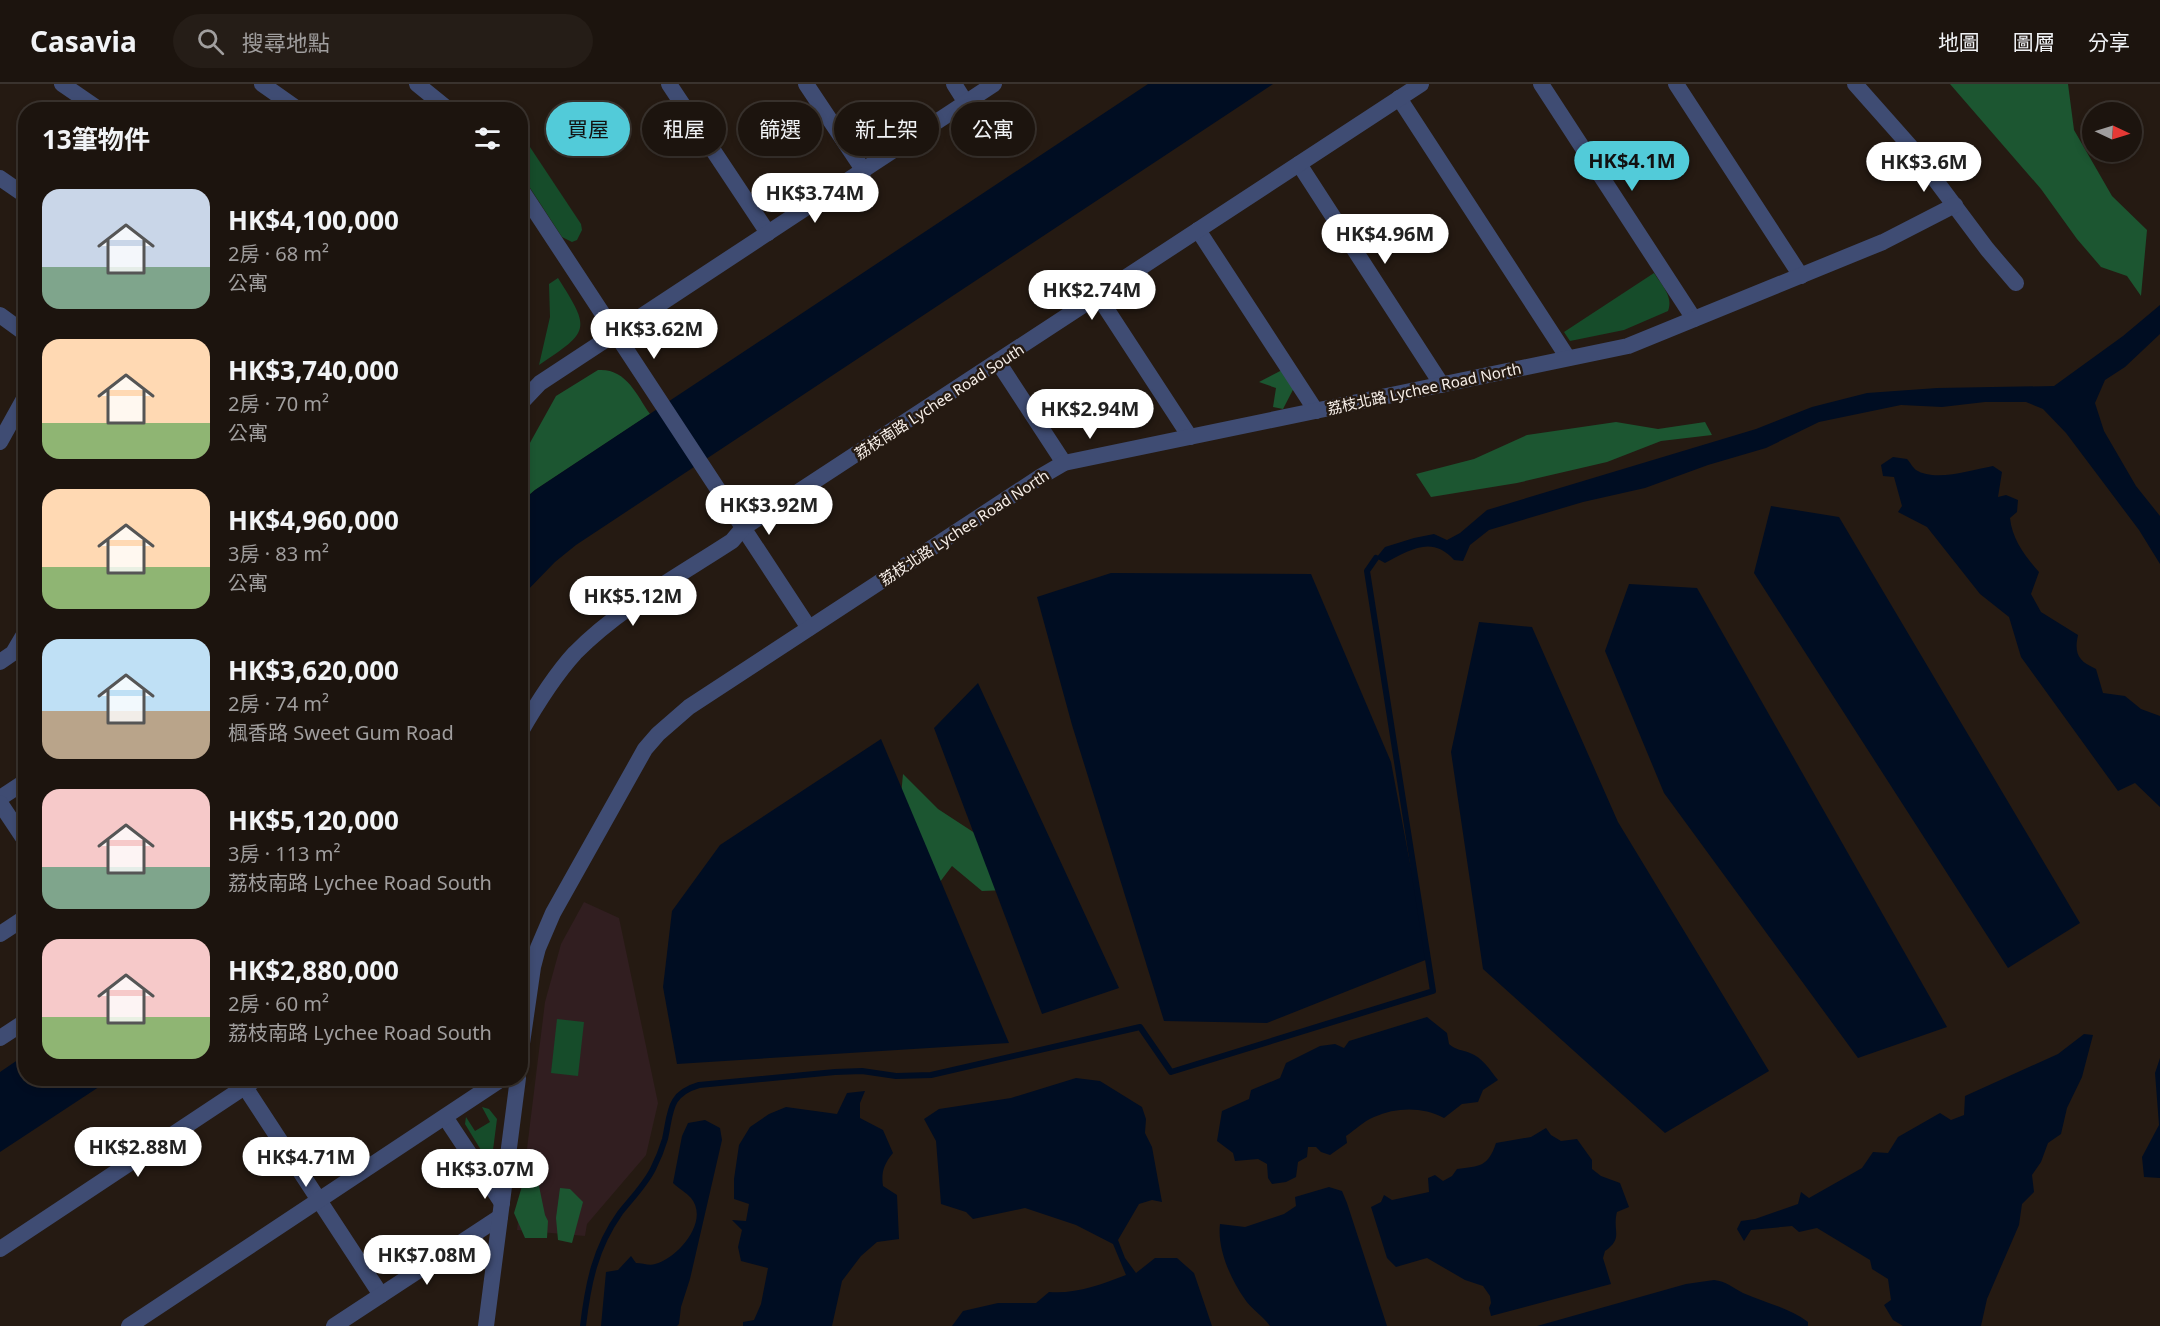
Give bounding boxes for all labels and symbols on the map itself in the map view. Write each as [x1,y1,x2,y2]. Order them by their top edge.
north arrow [2082,102,2142,162]
pin: HK$4.1M [1577,141,1687,192]
pin: HK$3.6M [1869,142,1979,193]
pin: HK$3.74M [753,173,877,224]
pin: HK$4.96M [1323,214,1447,265]
pin: HK$2.74M [1030,270,1154,321]
pin: HK$3.62M [592,309,716,360]
street label: 荔枝南路 Lychee Road South [851,339,1027,463]
street label: 荔枝北路 Lychee Road North [1325,358,1523,418]
pin: HK$2.94M [1028,389,1152,440]
street label: 荔枝北路 Lychee Road North [876,465,1052,589]
pin: HK$3.92M [707,485,831,536]
pin: HK$5.12M [571,576,695,627]
pin: HK$2.88M [76,1127,200,1178]
pin: HK$4.71M [244,1137,368,1188]
pin: HK$3.07M [423,1149,547,1200]
pin: HK$7.08M [365,1235,489,1286]

